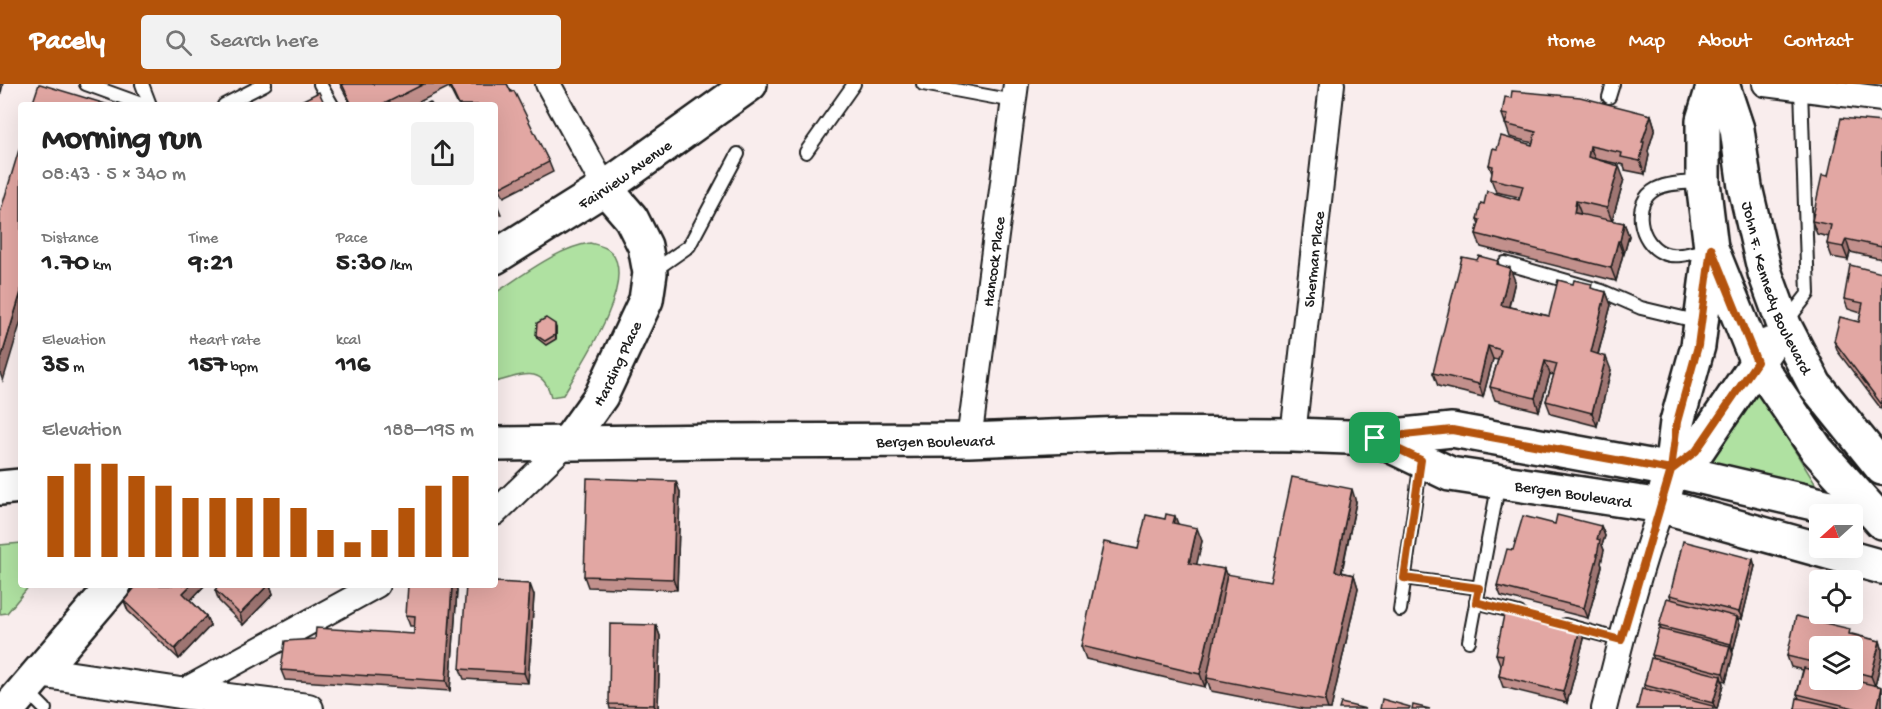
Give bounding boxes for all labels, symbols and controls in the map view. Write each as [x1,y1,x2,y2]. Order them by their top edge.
search box [141,15,561,69]
text: Pacely [30,26,105,59]
icon: search [162,26,195,59]
text: Search here [210,29,318,55]
text: Home [1547,30,1595,55]
text: Map [1628,30,1665,55]
text: About [1698,30,1751,55]
text: Contact [1784,30,1852,55]
text: Morning run [42,122,202,160]
button: share [411,122,474,185]
street label: Fairview Avenue [575,137,677,216]
text: 08:43 · 5 × 340 m [42,164,186,187]
street label: John F. Kennedy Boulevard [1736,200,1815,380]
street label: Sherman Place [1301,210,1331,309]
street label: Hancock Place [981,215,1011,308]
text: Distance [42,230,99,249]
text: Time [189,230,218,249]
text: Pace [336,230,367,249]
text: 1.70 [42,249,89,280]
text: 9:21 [189,249,233,280]
text: 5:30 [336,249,386,280]
text: km [89,257,111,276]
text: /km [386,257,412,276]
street label: Harding Place [591,318,648,411]
text: Elevation [42,332,106,351]
text: Heart rate [189,332,261,351]
text: kcal [336,332,361,351]
text: 35 [42,351,69,382]
text: 157 [189,351,227,382]
text: 116 [336,351,370,382]
text: m [69,359,84,378]
text: bpm [227,359,258,378]
pin [1349,412,1400,463]
text: Elevation [42,420,122,443]
text: 188–195 m [384,420,474,443]
icon: arrive [1358,421,1391,454]
street label: Bergen Boulevard [875,433,996,453]
street label: Bergen Boulevard [1512,478,1634,515]
north arrow [1809,504,1863,558]
map controls [1809,504,1863,690]
button: locate [1809,570,1863,624]
button: layers [1809,636,1863,690]

